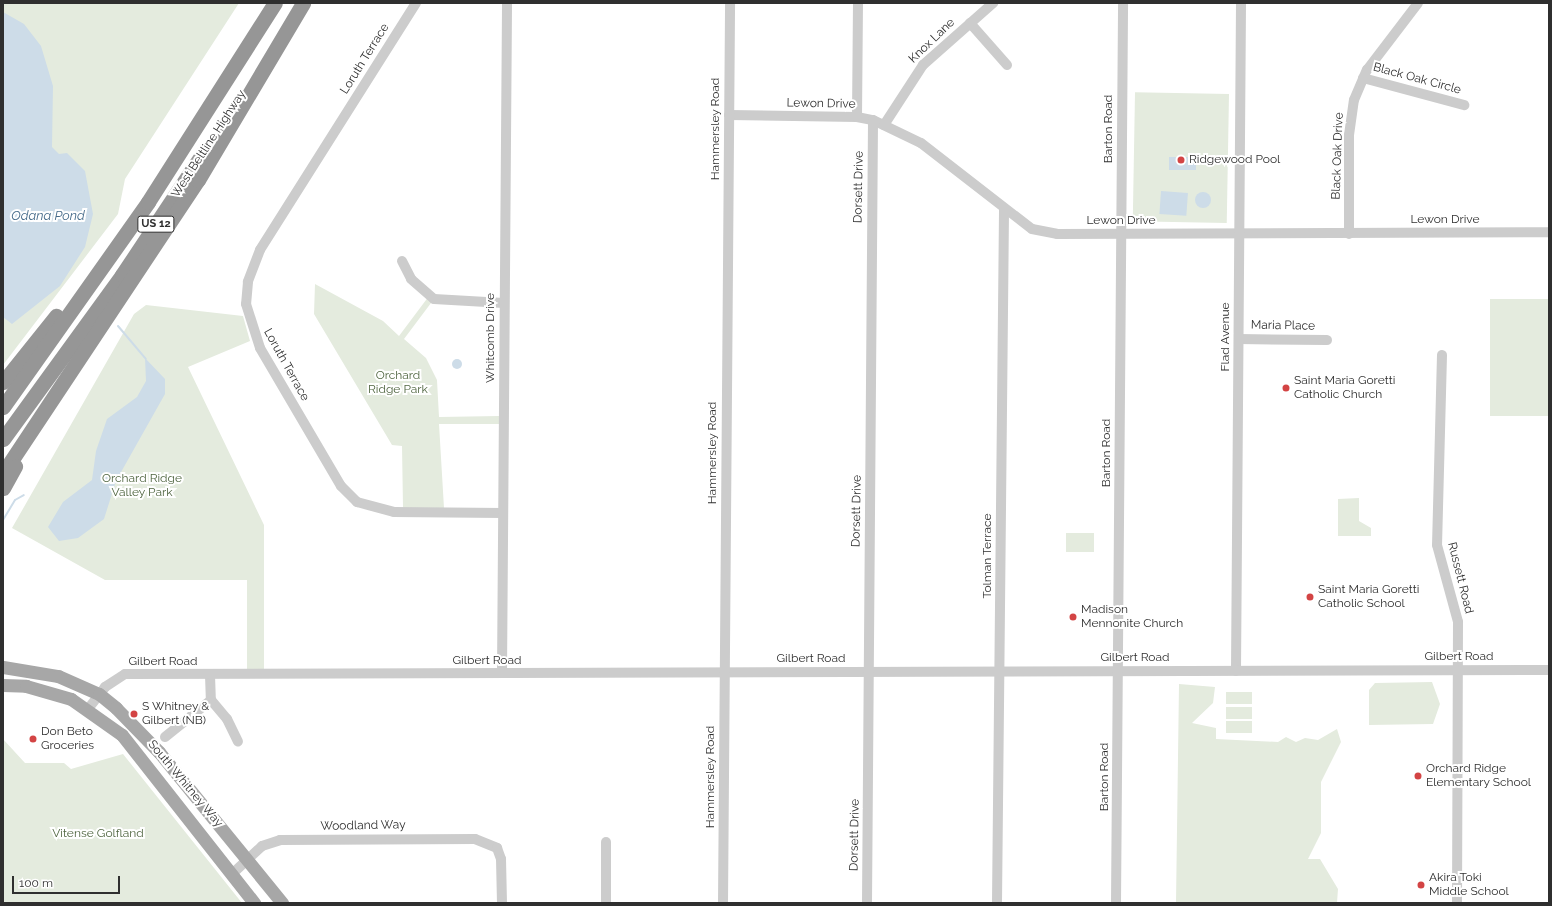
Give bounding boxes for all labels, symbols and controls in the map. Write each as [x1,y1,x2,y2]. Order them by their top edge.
street label: Knox Lane [906,16,958,66]
street label: Loruth Terrace [337,21,393,97]
street label: Black Oak Circle [1371,60,1463,98]
street label: Hammersley Road [709,78,723,180]
street label: West Beltline Highway [169,88,249,200]
street label: Barton Road [1102,95,1116,163]
street label: Lewon Drive [786,96,856,112]
street label: Black Oak Drive [1329,112,1347,200]
street label: Dorsett Drive [851,151,867,223]
place label: Ridgewood Pool [1189,153,1280,167]
marker: Ridgewood Pool [1176,155,1186,165]
water label: Odana Pond [11,208,85,224]
street label: Lewon Drive [1410,213,1480,227]
street label: Lewon Drive [1086,214,1156,228]
road number: US 12 [137,215,175,233]
street label: Whitcomb Drive [484,293,498,383]
street label: Flad Avenue [1219,302,1233,372]
street label: Maria Place [1251,318,1315,334]
street label: Loruth Terrace [260,326,312,404]
park label: Orchard Ridge Park [368,369,428,397]
place label: Saint Maria Goretti Catholic Church [1294,374,1395,402]
marker: Saint Maria Goretti Catholic Church [1281,383,1291,393]
street label: Hammersley Road [706,402,720,504]
street label: Barton Road [1100,419,1114,487]
park label: Orchard Ridge Valley Park [102,472,182,500]
street label: Dorsett Drive [849,475,865,547]
street label: Tolman Terrace [981,513,995,599]
street label: Russett Road [1444,541,1476,615]
place label: Saint Maria Goretti Catholic School [1318,583,1419,611]
marker: Saint Maria Goretti Catholic School [1305,592,1315,602]
place label: Madison Mennonite Church [1081,603,1183,631]
marker: Madison Mennonite Church [1068,612,1078,622]
street label: Gilbert Road [1425,650,1493,664]
street label: Gilbert Road [1101,651,1169,665]
street label: Gilbert Road [777,652,845,666]
street label: Gilbert Road [453,654,521,668]
street label: Gilbert Road [129,655,197,669]
place label: S Whitney & Gilbert (NB) [142,700,210,728]
marker: S Whitney & Gilbert (NB) [129,709,139,719]
place label: Don Beto Groceries [41,725,94,753]
street label: Hammersley Road [704,726,718,828]
marker: Don Beto Groceries [28,734,38,744]
street label: South Whitney Way [144,737,226,831]
street label: Barton Road [1098,743,1112,811]
place label: Orchard Ridge Elementary School [1426,762,1531,790]
marker: Orchard Ridge Elementary School [1413,771,1423,781]
street label: Dorsett Drive [847,799,863,871]
street label: Woodland Way [320,818,406,834]
park label: Vitense Golfland [52,827,144,841]
scale bar [14,868,122,894]
place label: Akira Toki Middle School [1429,871,1509,899]
text: 100 m [19,876,53,890]
marker: Akira Toki Middle School [1416,880,1426,890]

